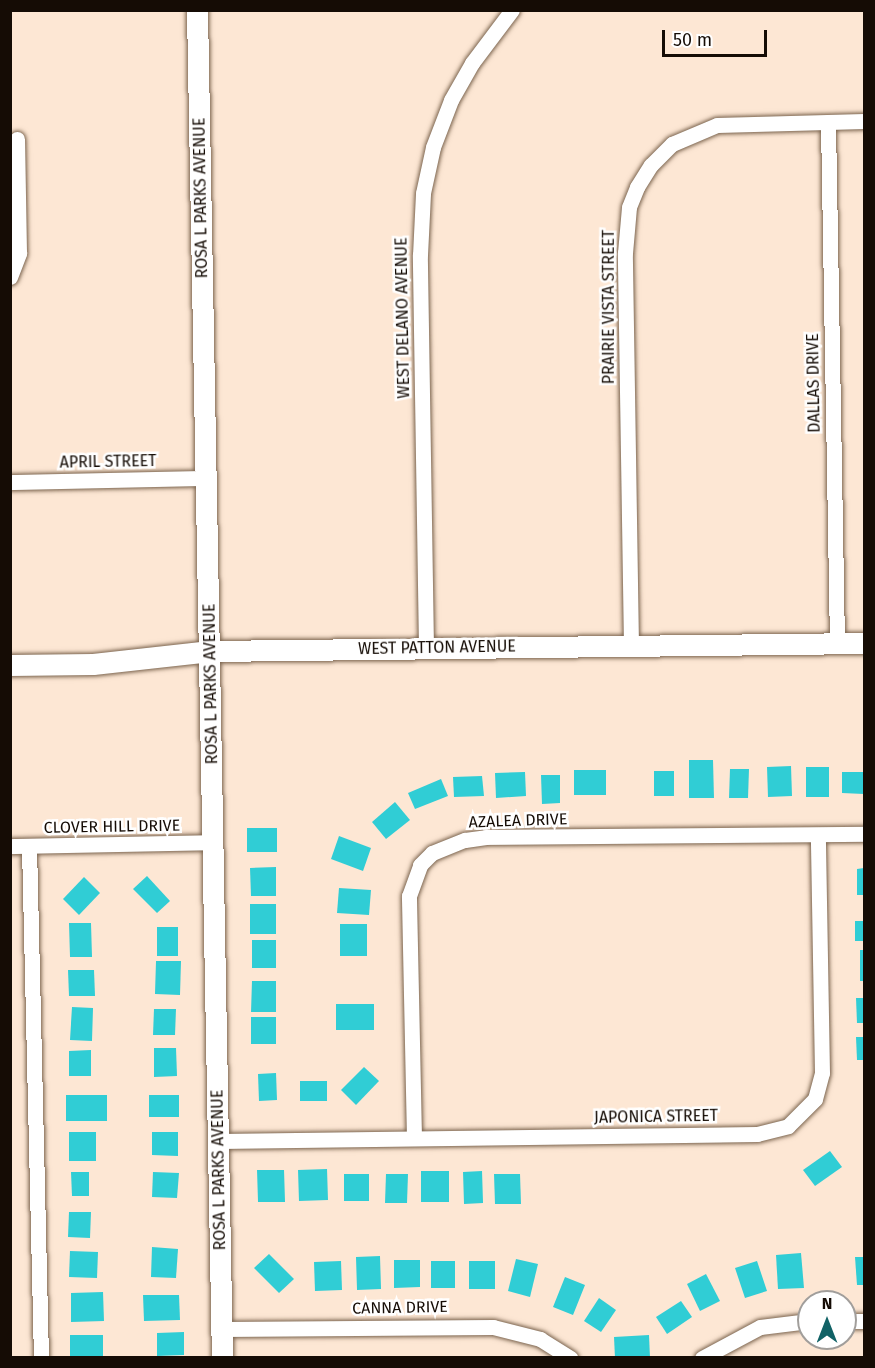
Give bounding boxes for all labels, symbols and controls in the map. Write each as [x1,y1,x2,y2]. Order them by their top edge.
scale bar [665,18,770,56]
text: 50 m [673,29,712,51]
street label: ROSA L PARKS AVENUE [190,117,212,279]
street label: PRAIRIE VISTA STREET [599,230,619,384]
street label: WEST DELANO AVENUE [392,237,414,399]
street label: DALLAS DRIVE [804,333,824,433]
street label: APRIL STREET [59,452,157,472]
street label: ROSA L PARKS AVENUE [200,603,222,765]
street label: WEST PATTON AVENUE [358,637,516,659]
street label: AZALEA DRIVE [468,810,568,832]
street label: CLOVER HILL DRIVE [44,816,180,838]
street label: ROSA L PARKS AVENUE [208,1089,230,1251]
street label: JAPONICA STREET [594,1106,718,1128]
north arrow [797,1290,857,1350]
text: N [822,1294,832,1313]
street label: CANNA DRIVE [352,1298,448,1318]

